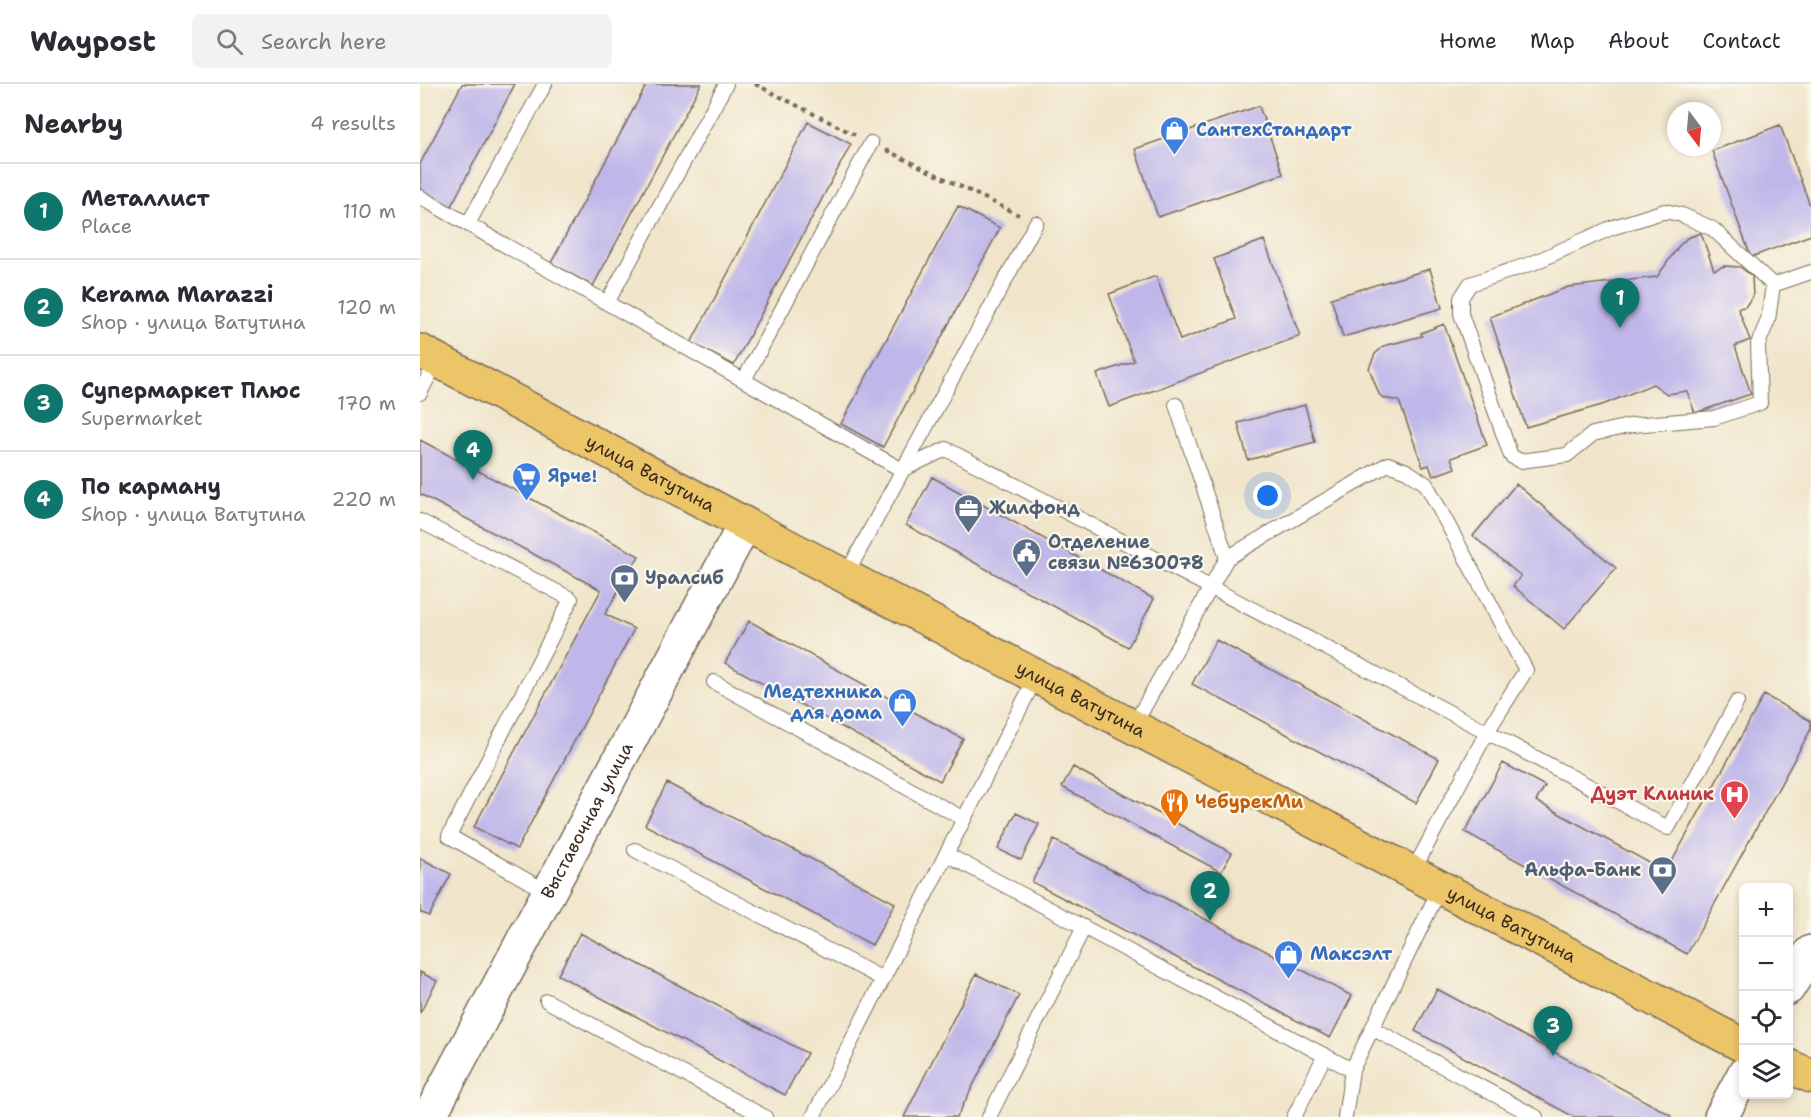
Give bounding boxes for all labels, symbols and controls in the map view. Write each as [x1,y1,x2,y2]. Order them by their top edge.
search box [192,14,612,68]
text: Waypost [30,22,156,60]
icon: search [213,25,246,58]
text: Search here [261,27,387,56]
text: Home [1439,27,1497,55]
text: Map [1530,27,1575,55]
text: About [1608,27,1669,55]
text: Contact [1702,27,1781,55]
north arrow [1667,102,1721,156]
text: Nearby [24,106,123,141]
text: 4 results [310,110,396,136]
shop icon: СантехСтандарт [1159,114,1191,156]
place label: СантехСтандарт [1196,118,1352,142]
text: Металлист [81,184,210,213]
text: 1 [39,198,48,224]
text: 110 m [342,198,396,224]
text: Place [81,213,132,239]
pin: 1 [1600,278,1640,328]
text: Kerama Marazzi [81,280,273,309]
text: 2 [37,294,51,320]
text: 120 m [337,294,396,320]
text: Shop · улица Ватутина [81,309,305,335]
text: Супермаркет Плюс [81,376,301,405]
text: 3 [37,390,51,416]
text: 170 m [337,390,396,416]
text: Supermarket [81,405,203,431]
street label: улица Ватутина [582,429,719,518]
pin: 4 [454,430,492,480]
supermarket icon: Ярче! [511,460,543,502]
place label: Ярче! [548,464,597,488]
text: По карману [81,472,221,501]
your location [1253,481,1282,510]
text: 4 [37,486,51,512]
text: 220 m [332,486,396,512]
office icon: Жилфонд [952,492,984,534]
place label: Жилфонд [989,496,1080,520]
text: Shop · улица Ватутина [81,501,305,527]
place label: Отделение связи №630078 [1048,530,1204,575]
public building icon: Отделение связи №630078 [1011,536,1043,578]
bank icon: Уралсиб [608,562,640,604]
place label: Уралсиб [645,566,723,590]
street label: улица Ватутина [1012,656,1150,743]
place label: Медтехника для дома [763,680,883,725]
shop icon: Медтехника для дома [887,686,919,728]
street label: Выставочная улица [535,738,639,903]
hospital icon: Дуэт Клиник [1719,778,1751,820]
place label: Дуэт Клиник [1591,782,1714,806]
restaurant icon: ЧебурекМи [1158,786,1190,828]
place label: ЧебурекМи [1195,790,1304,814]
bank icon: Альфа-Банк [1646,854,1678,896]
place label: Альфа-Банк [1524,858,1641,882]
pin: 2 [1190,872,1230,921]
street label: улица Ватутина [1443,881,1580,968]
map controls [1739,883,1793,1099]
button: + [1739,883,1793,937]
button: − [1739,937,1793,991]
shop icon: Максэлт [1273,938,1305,980]
place label: Максэлт [1310,942,1393,966]
button: locate [1739,991,1793,1045]
pin: 3 [1534,1006,1572,1056]
button: layers [1739,1045,1793,1099]

